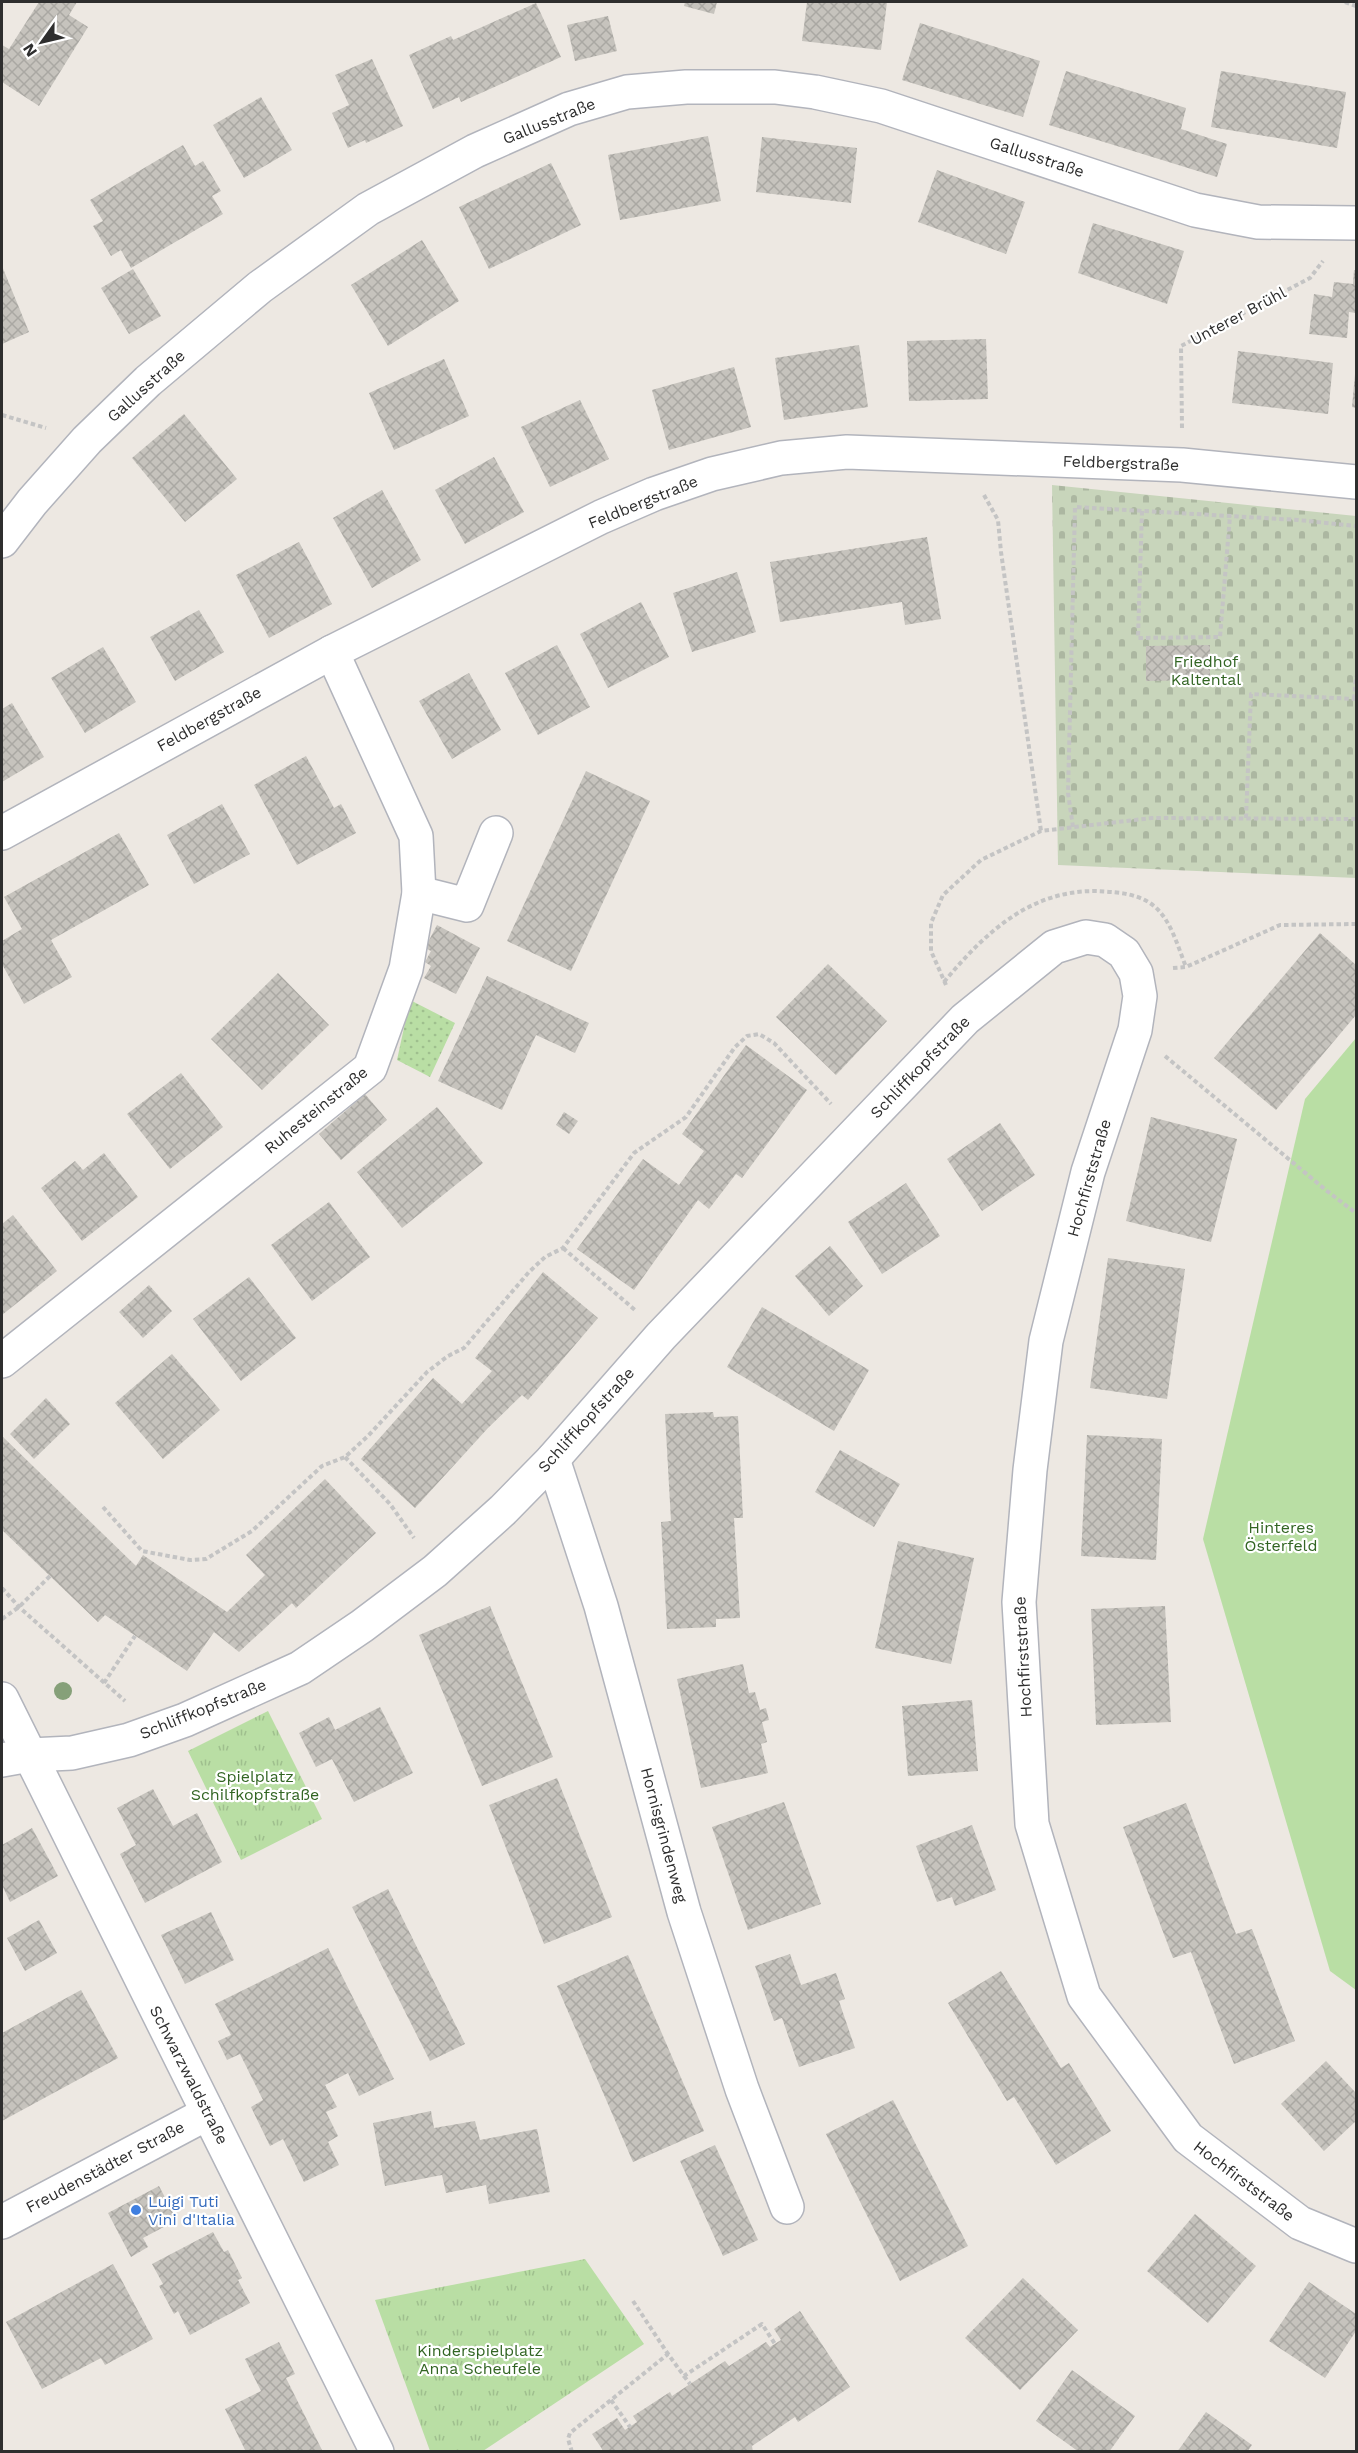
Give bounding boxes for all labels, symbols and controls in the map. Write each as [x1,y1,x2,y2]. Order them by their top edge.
north arrow [12,12,72,72]
text: N [19,40,41,60]
street label: Gallusstraße [500,94,598,148]
street label: Gallusstraße [987,133,1087,181]
street label: Unterer Brühl [1187,283,1289,349]
street label: Gallusstraße [103,346,189,426]
street label: Feldbergstraße [1062,451,1180,475]
street label: Feldbergstraße [585,471,701,533]
park label: Friedhof Kaltental [1171,652,1241,689]
street label: Feldbergstraße [153,682,265,756]
street label: Schliffkopfstraße [866,1012,974,1122]
street label: Ruhesteinstraße [260,1062,372,1158]
street label: Hochfirststraße [1063,1117,1115,1239]
street label: Schliffkopfstraße [534,1363,638,1477]
park label: Hinteres Österfeld [1244,1518,1318,1555]
street label: Hochfirststraße [1010,1596,1036,1718]
street label: Schliffkopfstraße [137,1675,269,1743]
street label: Hornisgrindenweg [637,1765,691,1905]
park label: Spielplatz Schilfkopfstraße [191,1767,319,1804]
street label: Schwarzwaldstraße [146,2002,232,2148]
street label: Freudenstädter Straße [22,2117,188,2217]
street label: Hochfirststraße [1190,2137,1298,2225]
place label: Luigi Tuti Vini d'Italia [148,2192,235,2229]
marker: Luigi Tuti Vini d'Italia [129,2203,143,2217]
park label: Kinderspielplatz Anna Scheufele [417,2341,543,2378]

